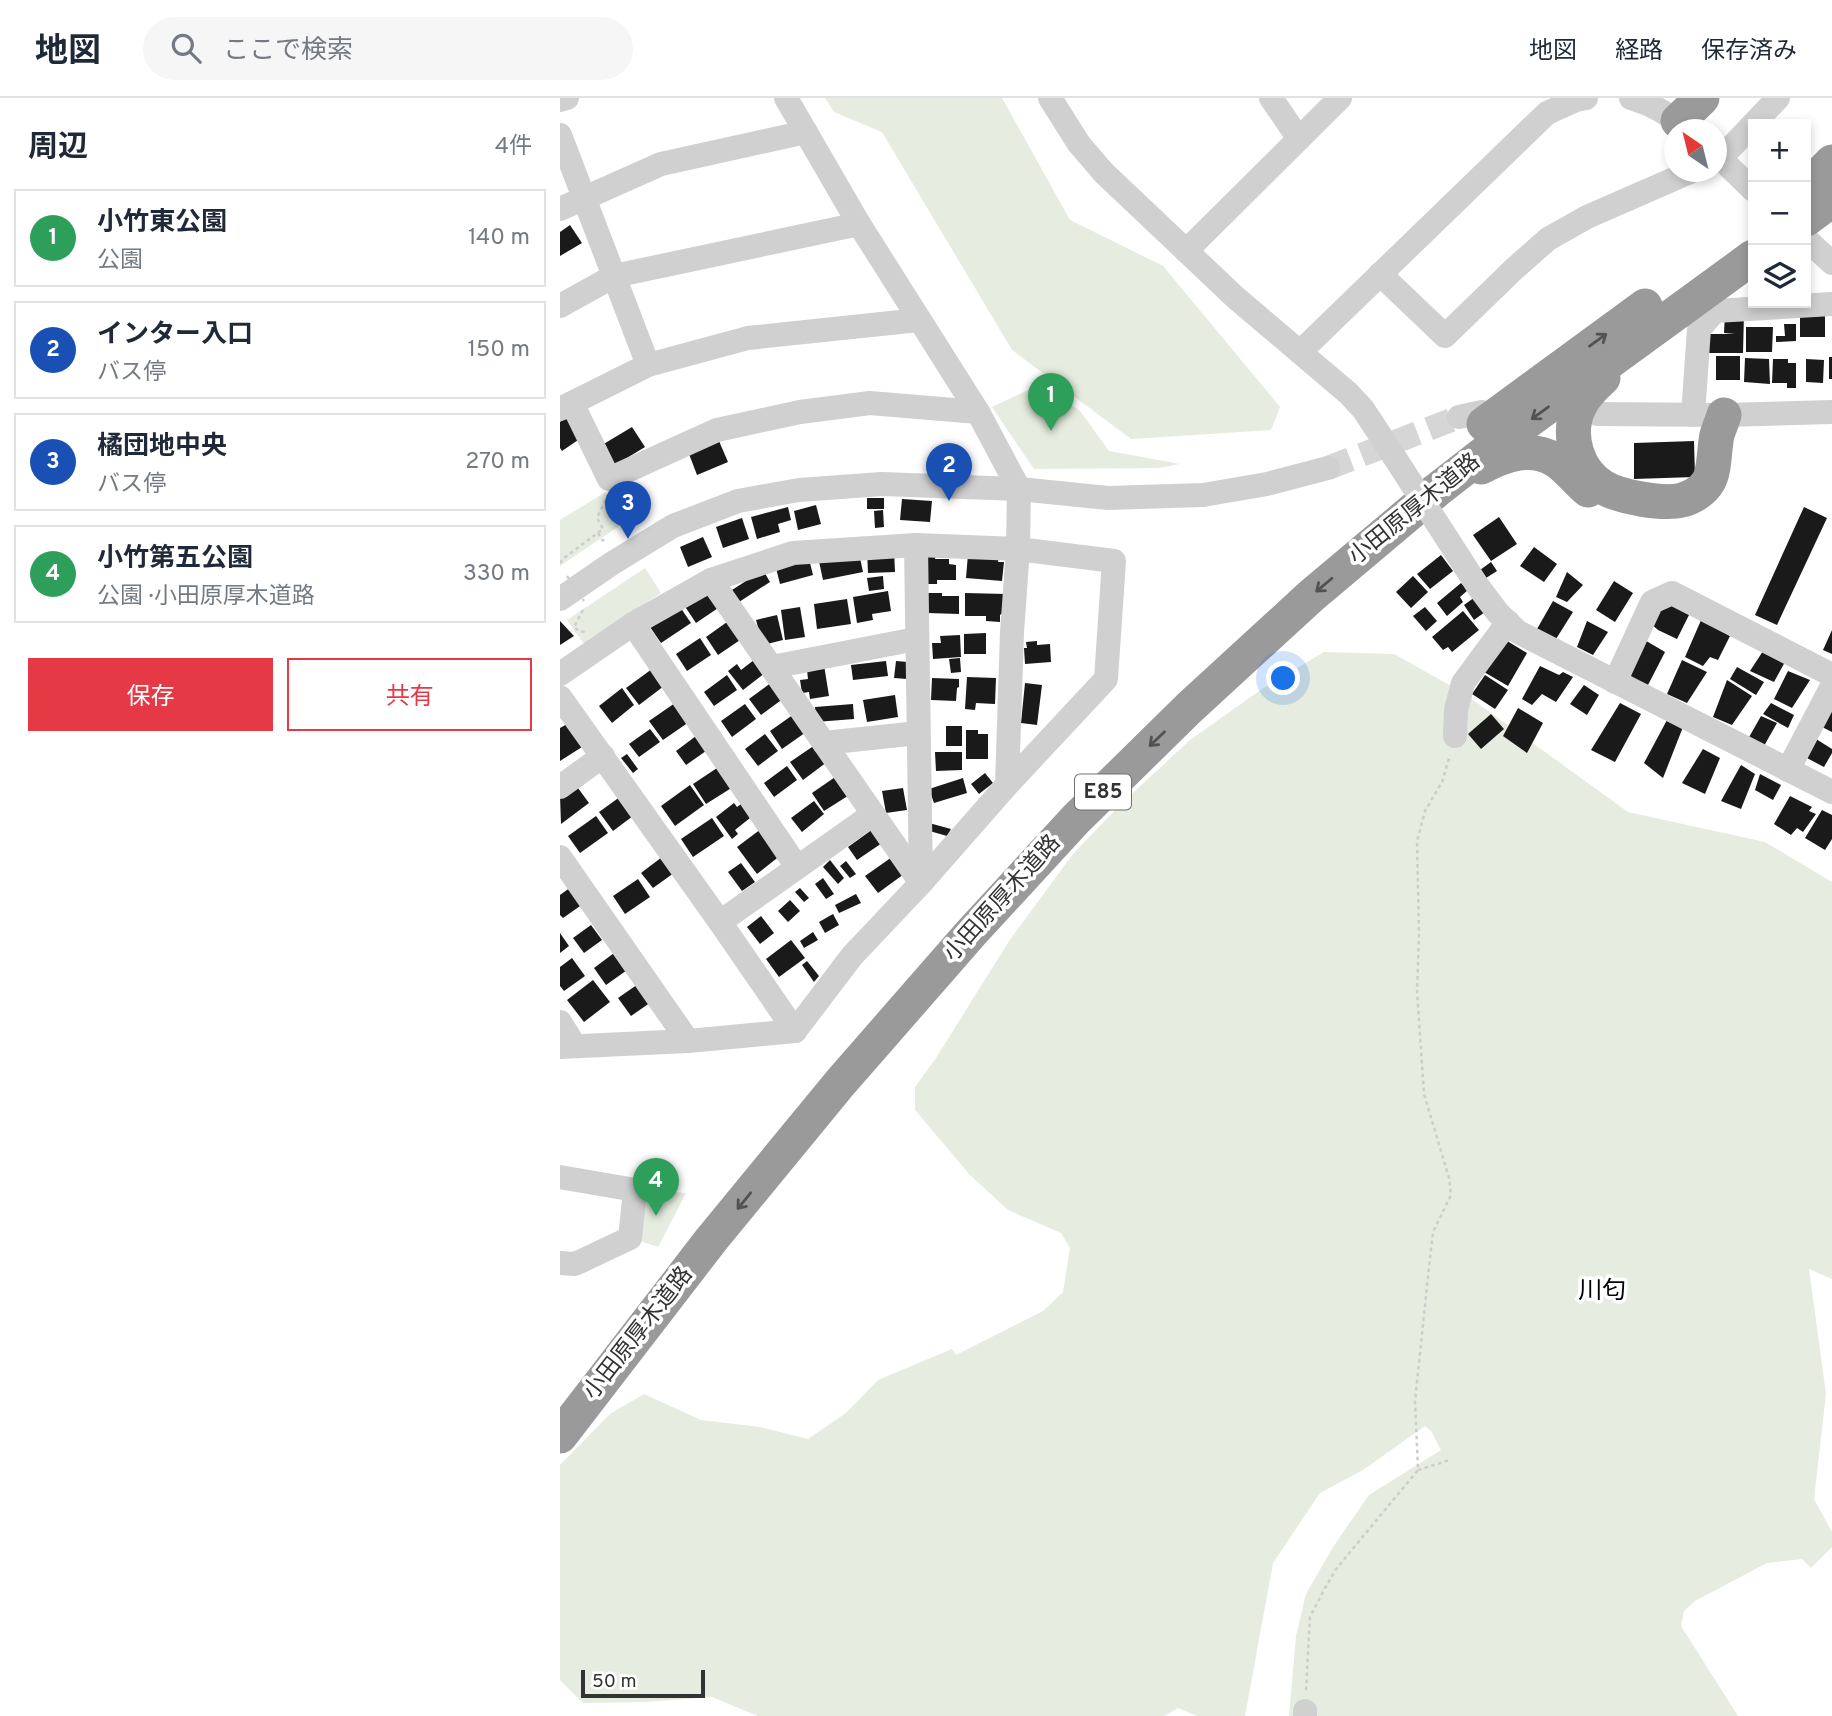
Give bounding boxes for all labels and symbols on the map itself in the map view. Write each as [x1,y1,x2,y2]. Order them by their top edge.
north arrow [1664,119,1727,182]
one-way arrow [1588,333,1607,347]
pin: 1 [1028,373,1074,431]
one-way arrow [1531,405,1550,420]
pin: 2 [926,443,972,501]
street label: 小田原厚木道路 [1343,448,1487,572]
pin: 3 [605,481,651,539]
one-way arrow [1315,577,1333,593]
your location [1266,661,1300,695]
one-way arrow [1149,731,1166,748]
road number: E85 [1075,774,1131,810]
street label: 小田原厚木道路 [938,829,1068,969]
pin: 4 [633,1158,679,1216]
one-way arrow [736,1191,752,1209]
street label: 小田原厚木道路 [578,1262,700,1406]
district label: 川匂 [1578,1277,1626,1307]
scale bar [581,1667,705,1699]

